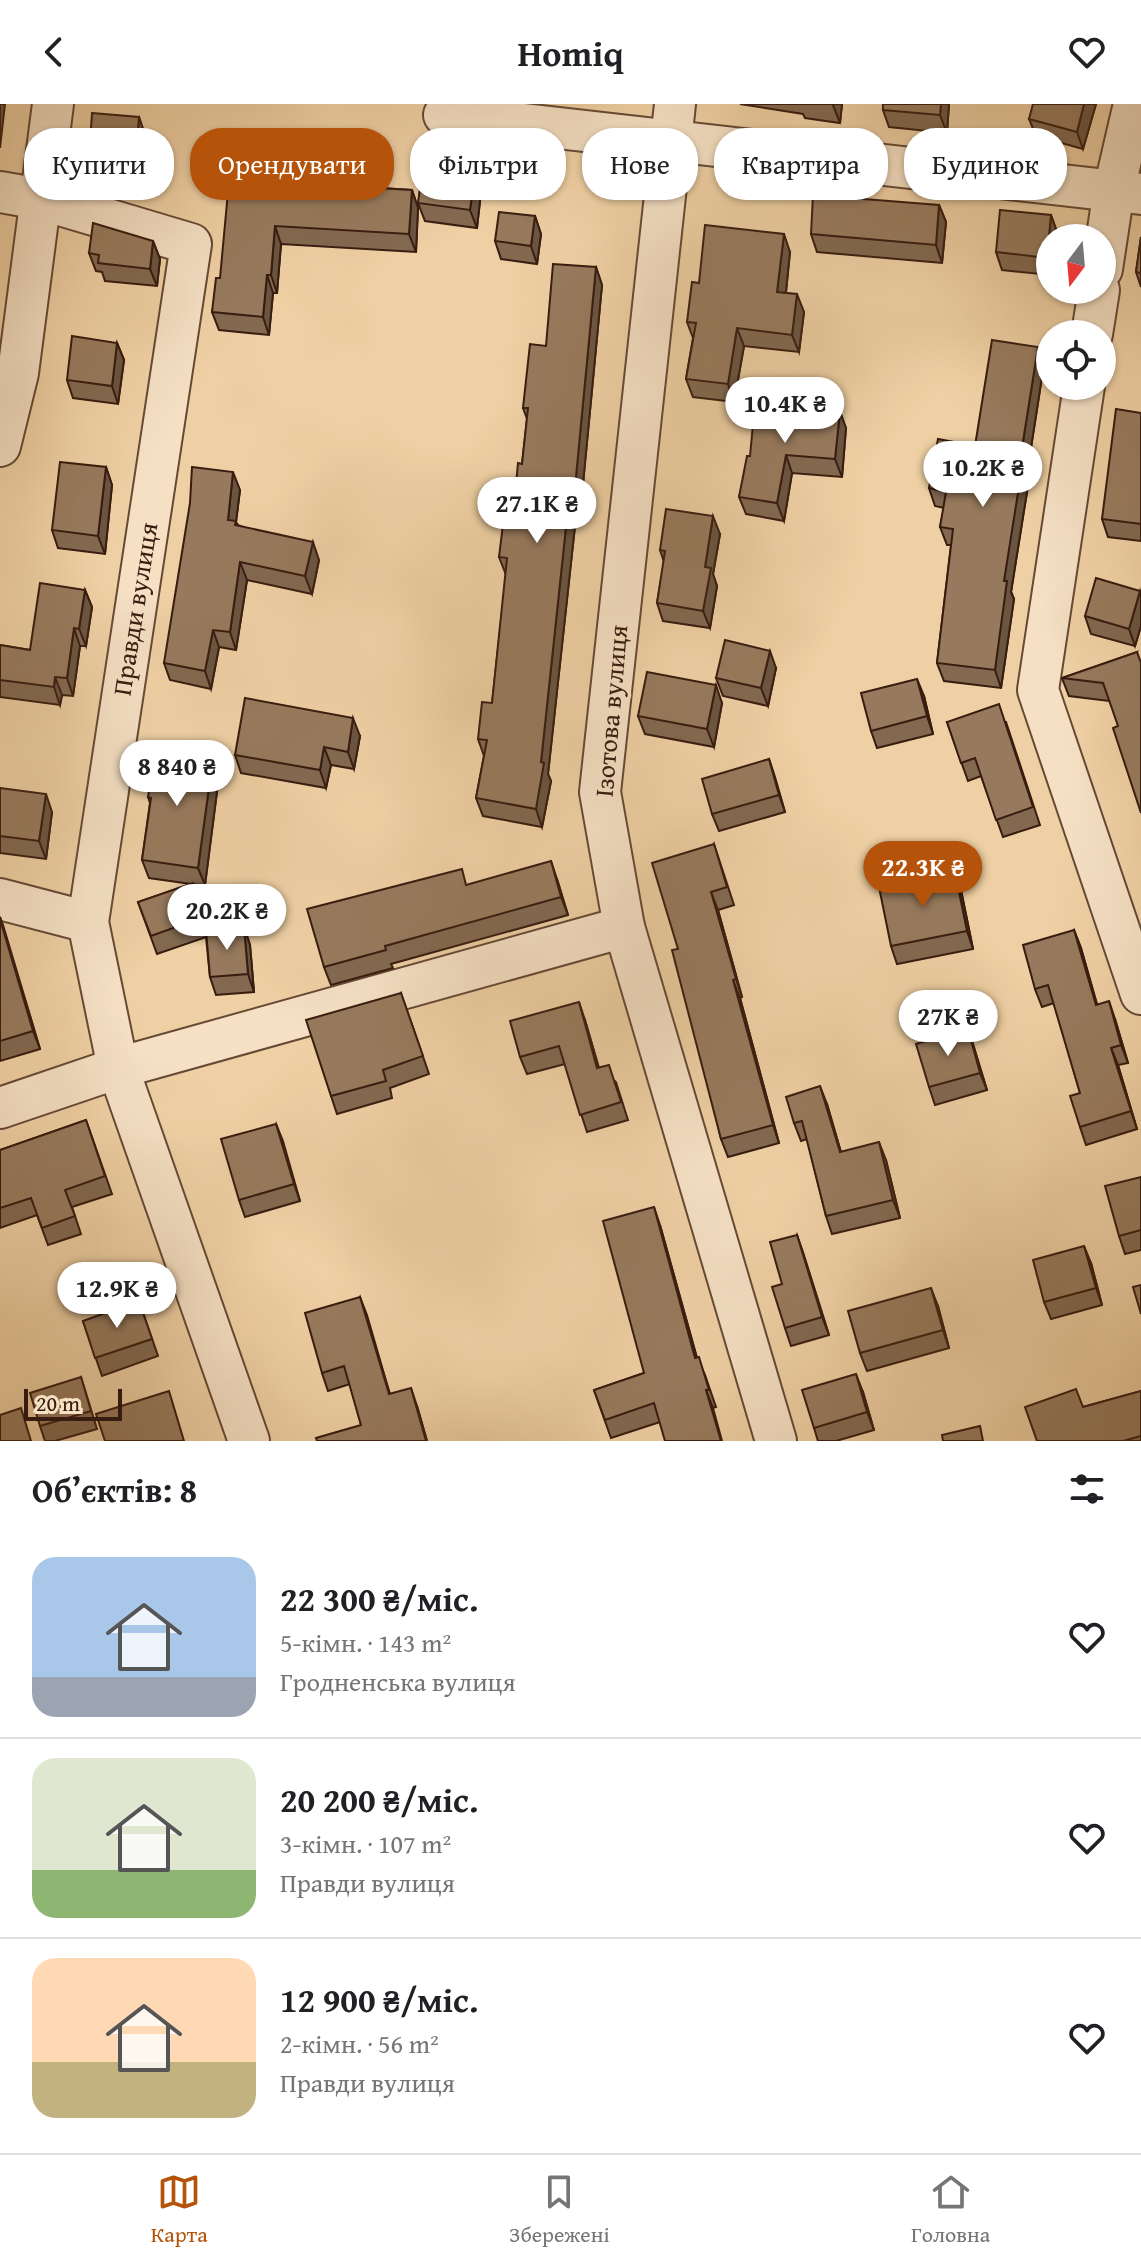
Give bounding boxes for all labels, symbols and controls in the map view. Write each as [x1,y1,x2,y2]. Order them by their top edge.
text: Homiq [517,26,624,79]
icon: back [32,30,76,74]
icon: heart [1065,30,1109,74]
chip: Купити [24,128,174,200]
chip: Орендувати [190,128,394,200]
chip: Фільтри [410,128,566,200]
chip: Нове [582,128,698,200]
chip: Квартира [714,128,888,200]
chip: Будинок [904,128,1067,200]
north arrow [1036,224,1116,304]
map controls [1036,224,1116,400]
button: locate [1036,320,1116,400]
pin: 10.4K ₴ [711,377,859,445]
text: 10.4K ₴ [743,383,827,422]
pin: 10.2K ₴ [909,441,1057,509]
text: 10.2K ₴ [941,447,1025,486]
pin: 27.1K ₴ [463,477,611,545]
text: 27.1K ₴ [495,483,579,522]
street label: Правди вулиця [102,520,167,698]
street label: Ізотова вулиця [584,623,637,799]
pin: 8 840 ₴ [103,740,251,808]
text: 8 840 ₴ [138,746,216,785]
pin: 22.3K ₴ [849,841,997,909]
text: 22.3K ₴ [881,847,965,886]
pin: 20.2K ₴ [153,884,301,952]
text: 20.2K ₴ [185,890,269,929]
pin: 27K ₴ [892,990,1004,1058]
text: 27K ₴ [917,996,979,1035]
pin: 12.9K ₴ [43,1262,191,1330]
text: 12.9K ₴ [75,1268,159,1307]
scale bar [24,1385,122,1421]
text: 20 m [36,1387,80,1419]
text: Об’єктів: 8 [32,1465,197,1514]
icon: filters [1065,1467,1109,1511]
text: 22 300 ₴/міс. [280,1574,478,1623]
icon: home [96,1589,192,1685]
icon: heart [1065,1615,1109,1659]
text: 5-кімн. · 143 m² [280,1623,451,1662]
text: Гродненська вулиця [280,1662,516,1701]
text: 20 200 ₴/міс. [280,1775,478,1824]
icon: home [96,1790,192,1886]
icon: heart [1065,1816,1109,1860]
text: 3-кімн. · 107 m² [280,1824,451,1863]
text: Правди вулиця [280,1863,455,1902]
text: 12 900 ₴/міс. [280,1975,478,2024]
icon: home [96,1990,192,2086]
icon: heart [1065,2016,1109,2060]
text: 2-кімн. · 56 m² [280,2024,439,2063]
text: Правди вулиця [280,2063,455,2102]
tab: Карта [151,2170,208,2250]
tab: Збережені [509,2170,610,2250]
tab: Головна [911,2170,990,2250]

